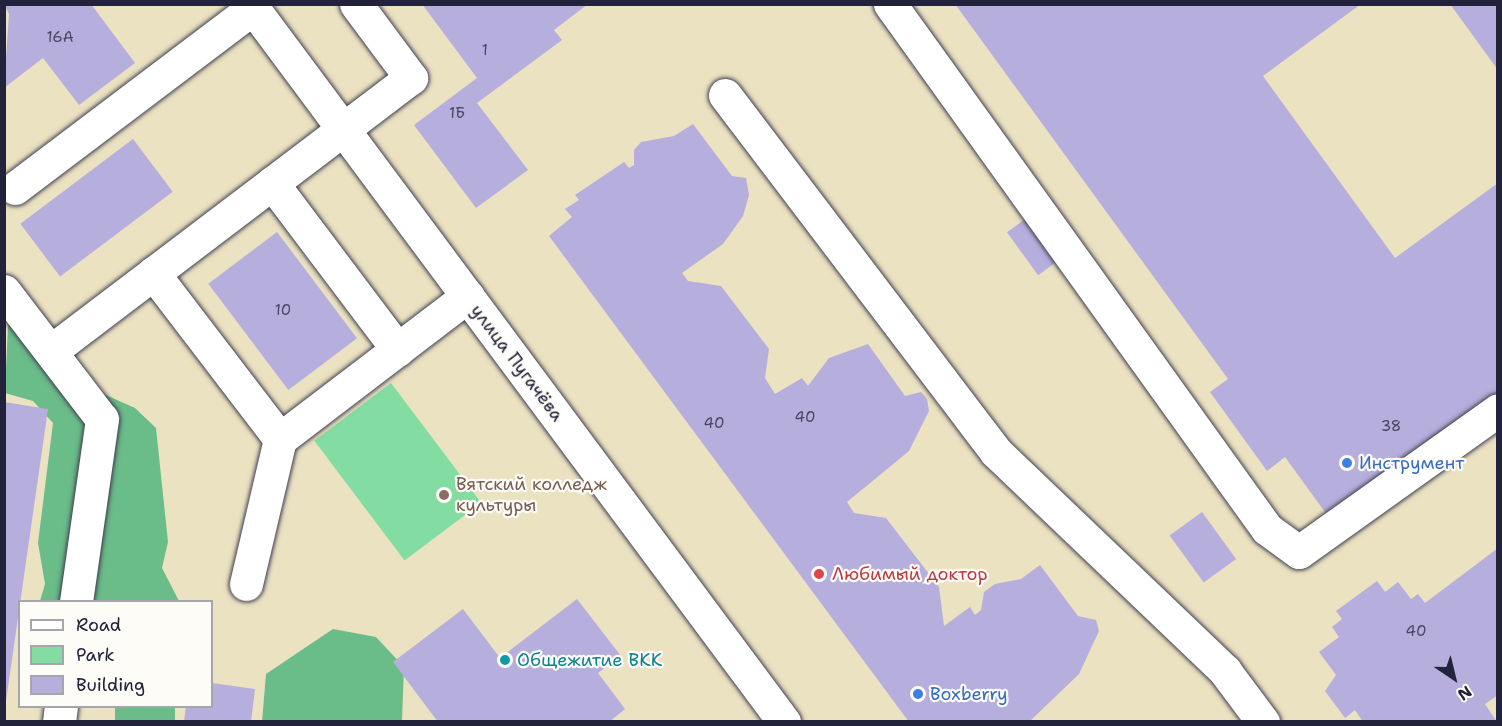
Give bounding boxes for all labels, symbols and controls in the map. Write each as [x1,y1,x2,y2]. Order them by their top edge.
house number: 16А [46,29,74,47]
house number: 1 [482,42,488,60]
house number: 1Б [449,105,465,123]
street label: улица Пугачёва [466,300,568,426]
house number: 10 [275,302,291,320]
house number: 40 [795,409,815,427]
house number: 40 [704,415,724,433]
house number: 38 [1381,418,1401,436]
place label: Инструмент [1359,452,1464,474]
marker: Инструмент [1340,456,1354,470]
place label: Вятский колледж культуры [456,474,607,516]
marker: Вятский колледж культуры [437,488,451,502]
place label: Любимый доктор [832,563,988,585]
marker: Любимый доктор [810,565,828,583]
legend [18,600,213,708]
text: Road [76,613,121,637]
house number: 40 [1406,623,1426,641]
text: Park [76,643,115,667]
north arrow [1424,648,1484,708]
place label: Общежитие ВКК [517,649,662,671]
marker: Общежитие ВКК [498,653,512,667]
text: Building [76,673,145,697]
text: N [1453,681,1476,705]
place label: Boxberry [930,683,1008,705]
marker: Boxberry [911,687,925,701]

